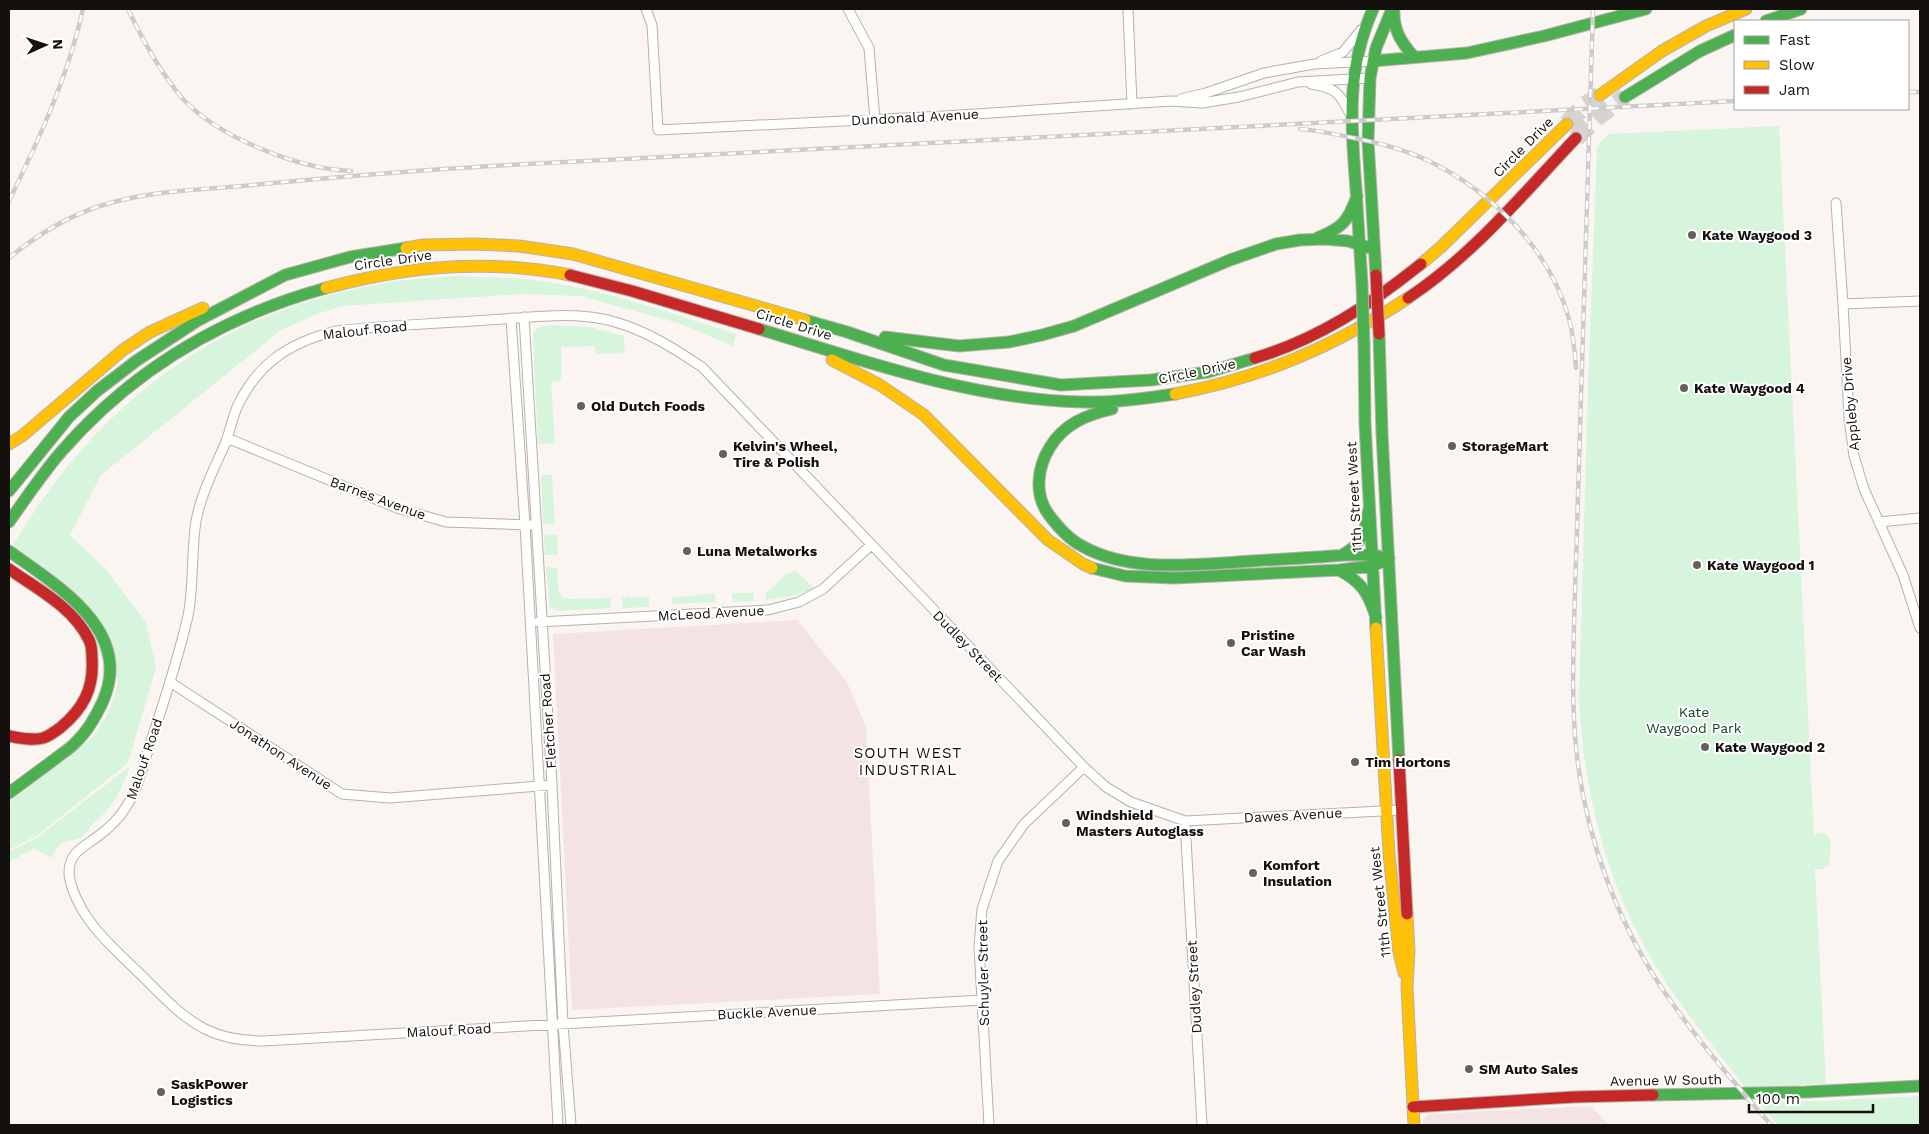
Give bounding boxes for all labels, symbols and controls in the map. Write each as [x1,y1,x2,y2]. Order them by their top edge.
north arrow [20,20,70,70]
legend [1734,20,1909,110]
text: Fast [1779,31,1811,49]
text: N [50,39,66,50]
text: Slow [1779,56,1815,74]
text: Jam [1779,81,1810,99]
street label: Dundonald Avenue [851,106,979,128]
street label: Circle Drive [1490,114,1556,180]
place label: Kate Waygood 3 [1702,227,1812,243]
marker: Kate Waygood 3 [1686,229,1698,241]
street label: Circle Drive [353,247,433,273]
street label: Circle Drive [754,305,834,343]
street label: Malouf Road [322,318,408,342]
street label: Circle Drive [1157,355,1237,387]
street label: Appleby Drive [1838,356,1862,452]
place label: Kate Waygood 4 [1694,380,1805,396]
marker: Kate Waygood 4 [1678,382,1690,394]
place label: Old Dutch Foods [591,398,706,414]
marker: Old Dutch Foods [575,400,587,412]
place label: Kelvin's Wheel, Tire & Polish [733,438,837,470]
place label: StorageMart [1462,438,1548,454]
marker: StorageMart [1446,440,1458,452]
street label: 11th Street West [1343,441,1365,553]
marker: Kelvin's Wheel, Tire & Polish [717,448,729,460]
street label: Barnes Avenue [328,473,428,523]
place label: Luna Metalworks [697,543,818,559]
marker: Luna Metalworks [681,545,693,557]
place label: Kate Waygood 1 [1707,557,1815,573]
marker: Kate Waygood 1 [1691,559,1703,571]
street label: McLeod Avenue [657,602,765,624]
street label: Dudley Street [930,607,1006,685]
place label: Pristine Car Wash [1241,627,1306,659]
marker: Pristine Car Wash [1225,637,1237,649]
street label: Fletcher Road [537,673,559,769]
park label: Kate Waygood Park [1646,704,1742,736]
street label: Jonathon Avenue [227,715,335,793]
street label: Malouf Road [123,716,165,802]
place label: Kate Waygood 2 [1715,739,1825,755]
marker: Kate Waygood 2 [1699,741,1711,753]
district label: SOUTH WEST INDUSTRIAL [854,744,962,779]
place label: Tim Hortons [1365,754,1451,770]
marker: Tim Hortons [1349,756,1361,768]
street label: Dawes Avenue [1243,804,1343,826]
place label: Windshield Masters Autoglass [1076,807,1204,839]
marker: Windshield Masters Autoglass [1060,817,1072,829]
street label: 11th Street West [1366,846,1394,958]
place label: Komfort Insulation [1263,857,1332,889]
marker: Komfort Insulation [1247,867,1259,879]
street label: Schuyler Street [974,920,992,1026]
street label: Dudley Street [1184,940,1204,1034]
street label: Buckle Avenue [717,1001,817,1023]
street label: Malouf Road [406,1020,492,1040]
place label: SM Auto Sales [1479,1061,1579,1077]
marker: SM Auto Sales [1463,1063,1475,1075]
street label: Avenue W South [1610,1071,1722,1089]
place label: SaskPower Logistics [171,1076,248,1108]
scale bar [1749,1082,1873,1114]
marker: SaskPower Logistics [155,1086,167,1098]
text: 100 m [1756,1090,1800,1108]

